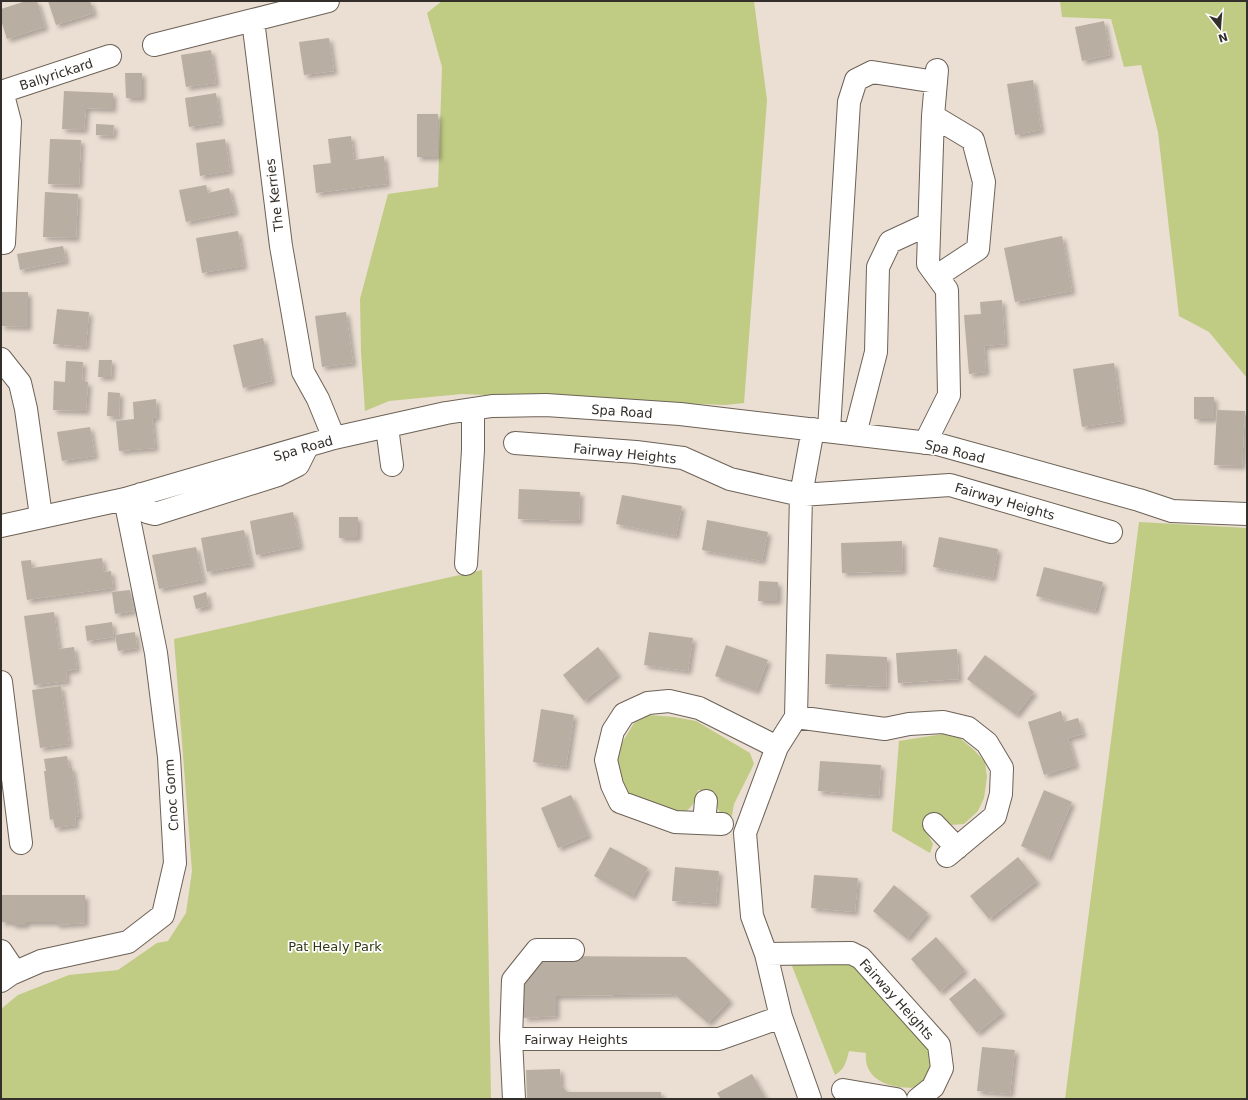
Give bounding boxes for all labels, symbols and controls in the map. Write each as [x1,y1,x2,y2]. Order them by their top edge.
north arrow [1200,8,1240,48]
text: N [1216,30,1229,45]
street label: Ballyrickard [17,56,95,93]
street label: The Kerries [263,158,287,233]
street label: Spa Road [591,402,653,421]
street label: Spa Road [272,433,335,464]
street label: Spa Road [923,437,986,466]
street label: Fairway Heights [573,441,677,466]
street label: Fairway Heights [953,480,1057,523]
street label: Cnoc Gorm [161,758,182,832]
park label: Pat Healy Park [288,939,382,954]
street label: Fairway Heights [856,956,937,1043]
street label: Fairway Heights [524,1032,628,1047]

